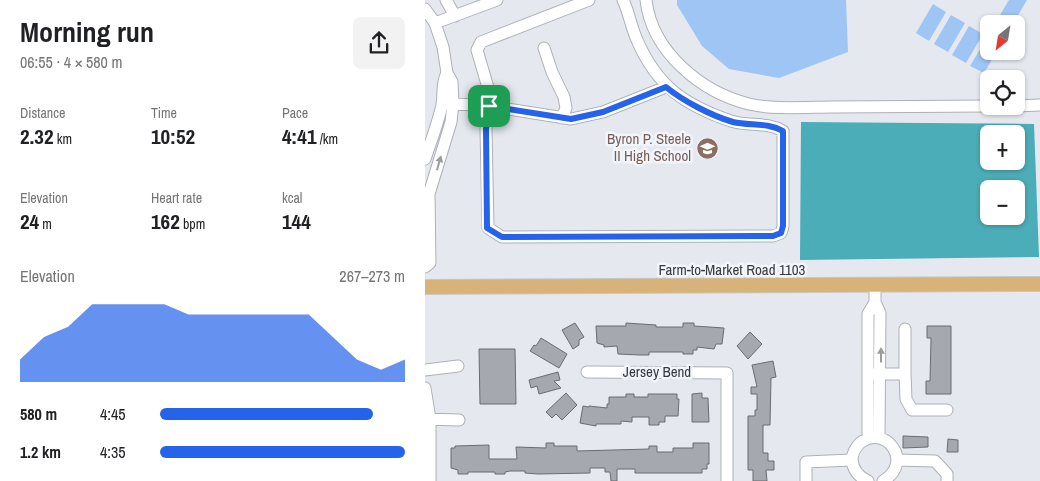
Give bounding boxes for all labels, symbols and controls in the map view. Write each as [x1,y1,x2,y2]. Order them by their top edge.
text: Morning run [20,13,154,51]
north arrow [980,15,1025,60]
map controls [980,15,1025,225]
button: share [353,17,405,69]
text: 06:55 · 4 × 580 m [20,51,123,73]
button: locate [980,70,1025,115]
pin [468,85,510,127]
icon: arrive [475,92,503,120]
text: Distance [20,104,65,122]
text: Time [151,104,177,122]
text: Pace [282,104,308,122]
text: 2.32 [20,122,54,151]
text: 10:52 [151,122,195,151]
text: 4:41 [282,122,316,151]
button: + [980,125,1025,170]
place label: Byron P. Steele II High School [607,128,691,166]
text: km [54,130,72,148]
text: /km [316,130,338,148]
school or university icon: Byron P. Steele II High School [695,136,719,160]
one-way arrow [435,156,443,171]
button: − [980,180,1025,225]
text: Elevation [20,189,68,207]
text: Heart rate [151,189,202,207]
text: kcal [282,189,302,207]
text: 24 [20,207,39,236]
text: 162 [151,207,180,236]
text: 144 [282,207,311,236]
text: m [39,215,52,233]
text: bpm [180,215,205,233]
street label: Farm-to-Market Road 1103 [659,259,806,280]
text: Elevation [20,265,75,287]
text: 267–273 m [339,265,405,287]
one-way arrow [876,346,884,362]
street label: Jersey Bend [623,361,691,382]
text: 580 m [20,403,57,425]
text: 4:45 [100,403,126,425]
text: 1.2 km [20,441,61,463]
text: 4:35 [100,441,126,463]

